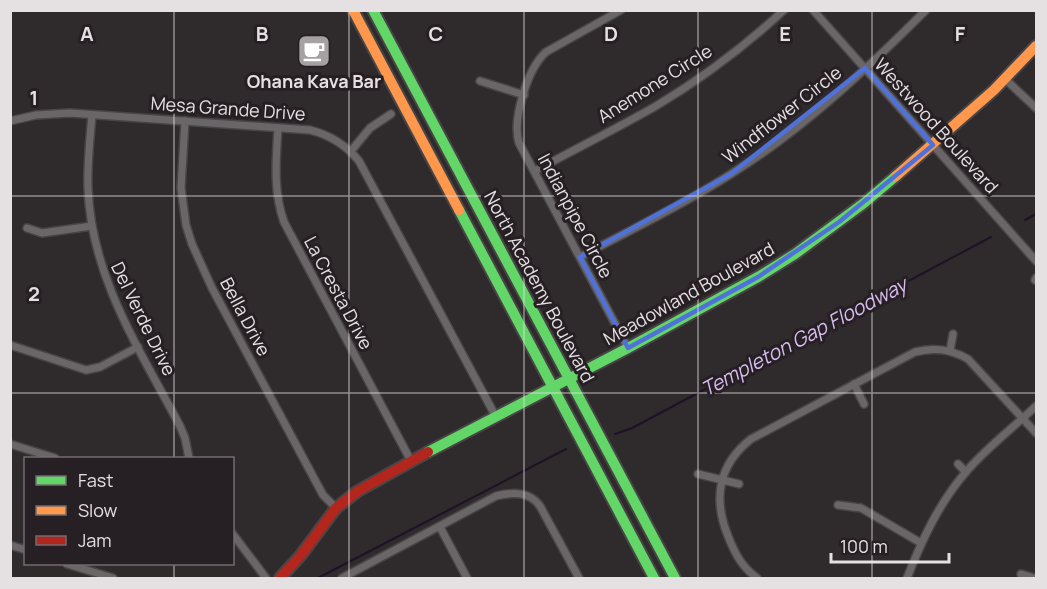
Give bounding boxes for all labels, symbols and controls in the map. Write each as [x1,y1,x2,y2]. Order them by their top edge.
text: A [80,20,94,47]
text: B [256,20,269,47]
text: C [429,20,443,47]
text: D [604,20,618,47]
text: E [779,20,791,47]
text: F [955,20,966,47]
cafe icon: Ohana Kava Bar [296,33,332,69]
street label: Anemone Circle [593,38,716,128]
street label: Westwood Boulevard [870,53,1004,198]
street label: Windflower Circle [717,60,846,168]
place label: Ohana Kava Bar [247,69,381,93]
text: 1 [30,84,38,111]
street label: Mesa Grande Drive [150,91,306,125]
street label: Indianpipe Circle [533,149,619,282]
street label: North Academy Boulevard [479,187,601,386]
street label: La Cresta Drive [299,232,379,353]
street label: Meadowland Boulevard [599,236,778,350]
street label: Del Verde Drive [106,258,182,380]
water label: Templeton Gap Floodway [696,270,913,402]
street label: Bella Drive [215,273,277,360]
text: 2 [28,280,40,307]
legend [24,457,234,565]
text: Fast [78,468,113,492]
text: Slow [78,498,118,522]
scale bar [831,526,950,564]
text: Jam [78,528,112,552]
text: 100 m [840,534,888,558]

